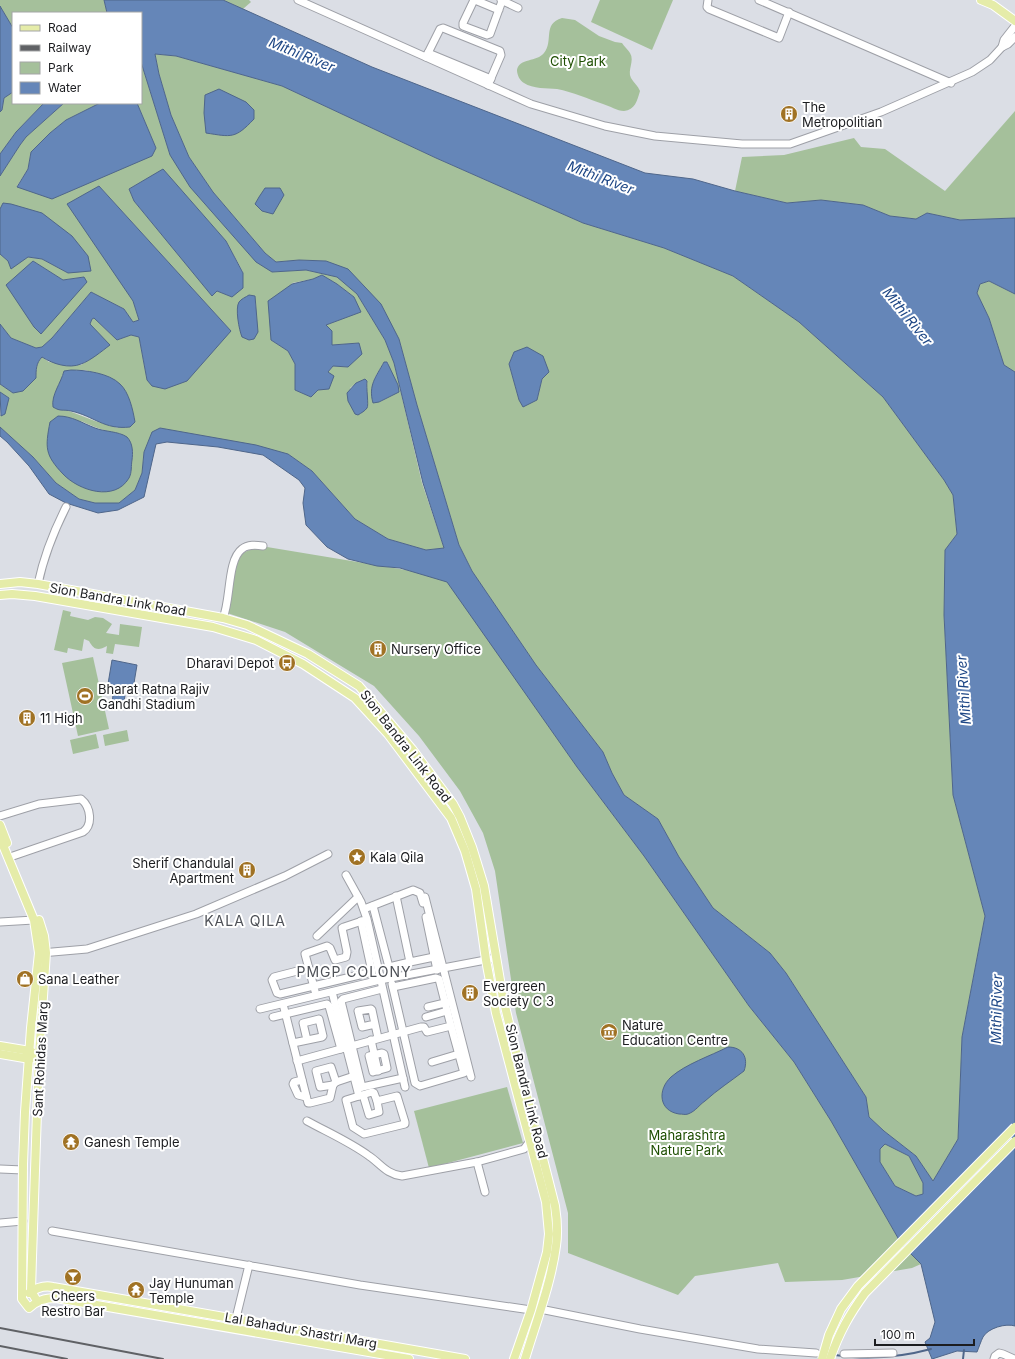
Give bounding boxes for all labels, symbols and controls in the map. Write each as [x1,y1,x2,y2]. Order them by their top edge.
legend [12,12,142,104]
text: Road [48,20,77,35]
water label: Mithi River [267,33,338,75]
text: Railway [48,40,92,55]
park label: City Park [550,53,606,69]
text: Park [48,60,74,75]
text: Water [48,80,82,95]
place label: The Metropolitian [802,99,882,130]
building icon: The Metropolitian [779,104,799,124]
water label: Mithi River [565,157,637,198]
water label: Mithi River [879,284,937,349]
street label: Sion Bandra Link Road [49,579,187,619]
building icon: Nursery Office [368,639,388,659]
place label: Nursery Office [391,641,481,657]
bus stop icon: Dharavi Depot [277,653,297,673]
water label: Mithi River [952,654,974,725]
place label: Dharavi Depot [187,655,274,671]
place label: Bharat Ratna Rajiv Gandhi Stadium [98,681,209,712]
sports icon: Bharat Ratna Rajiv Gandhi Stadium [75,686,95,706]
street label: Sion Bandra Link Road [357,687,455,805]
building icon: 11 High [17,708,37,728]
place label: 11 High [40,710,83,726]
place icon: Kala Qila [347,847,367,867]
place label: Kala Qila [370,849,424,865]
place label: Sherif Chandulal Apartment [132,855,234,886]
building icon: Sherif Chandulal Apartment [237,860,257,880]
district label: KALA QILA [204,912,286,929]
district label: PMGP COLONY [296,963,412,980]
shop icon: Sana Leather [15,969,35,989]
place label: Sana Leather [38,971,119,987]
water label: Mithi River [987,973,1005,1044]
place label: Evergreen Society C 3 [483,978,554,1009]
building icon: Evergreen Society C 3 [460,983,480,1003]
street label: Sant Rohidas Marg [29,1001,51,1117]
place label: Nature Education Centre [622,1017,728,1048]
street label: Sion Bandra Link Road [503,1022,551,1160]
museum icon: Nature Education Centre [599,1022,619,1042]
park label: Maharashtra Nature Park [648,1127,726,1158]
temple icon: Ganesh Temple [61,1132,81,1152]
place label: Ganesh Temple [84,1134,180,1150]
bar icon: Cheers Restro Bar [63,1267,83,1287]
place label: Jay Hunuman Temple [149,1275,234,1306]
temple icon: Jay Hunuman Temple [126,1280,146,1300]
place label: Cheers Restro Bar [41,1288,105,1319]
street label: Lal Bahadur Shastri Marg [224,1309,378,1351]
scale bar [875,1321,974,1347]
text: 100 m [881,1327,915,1342]

